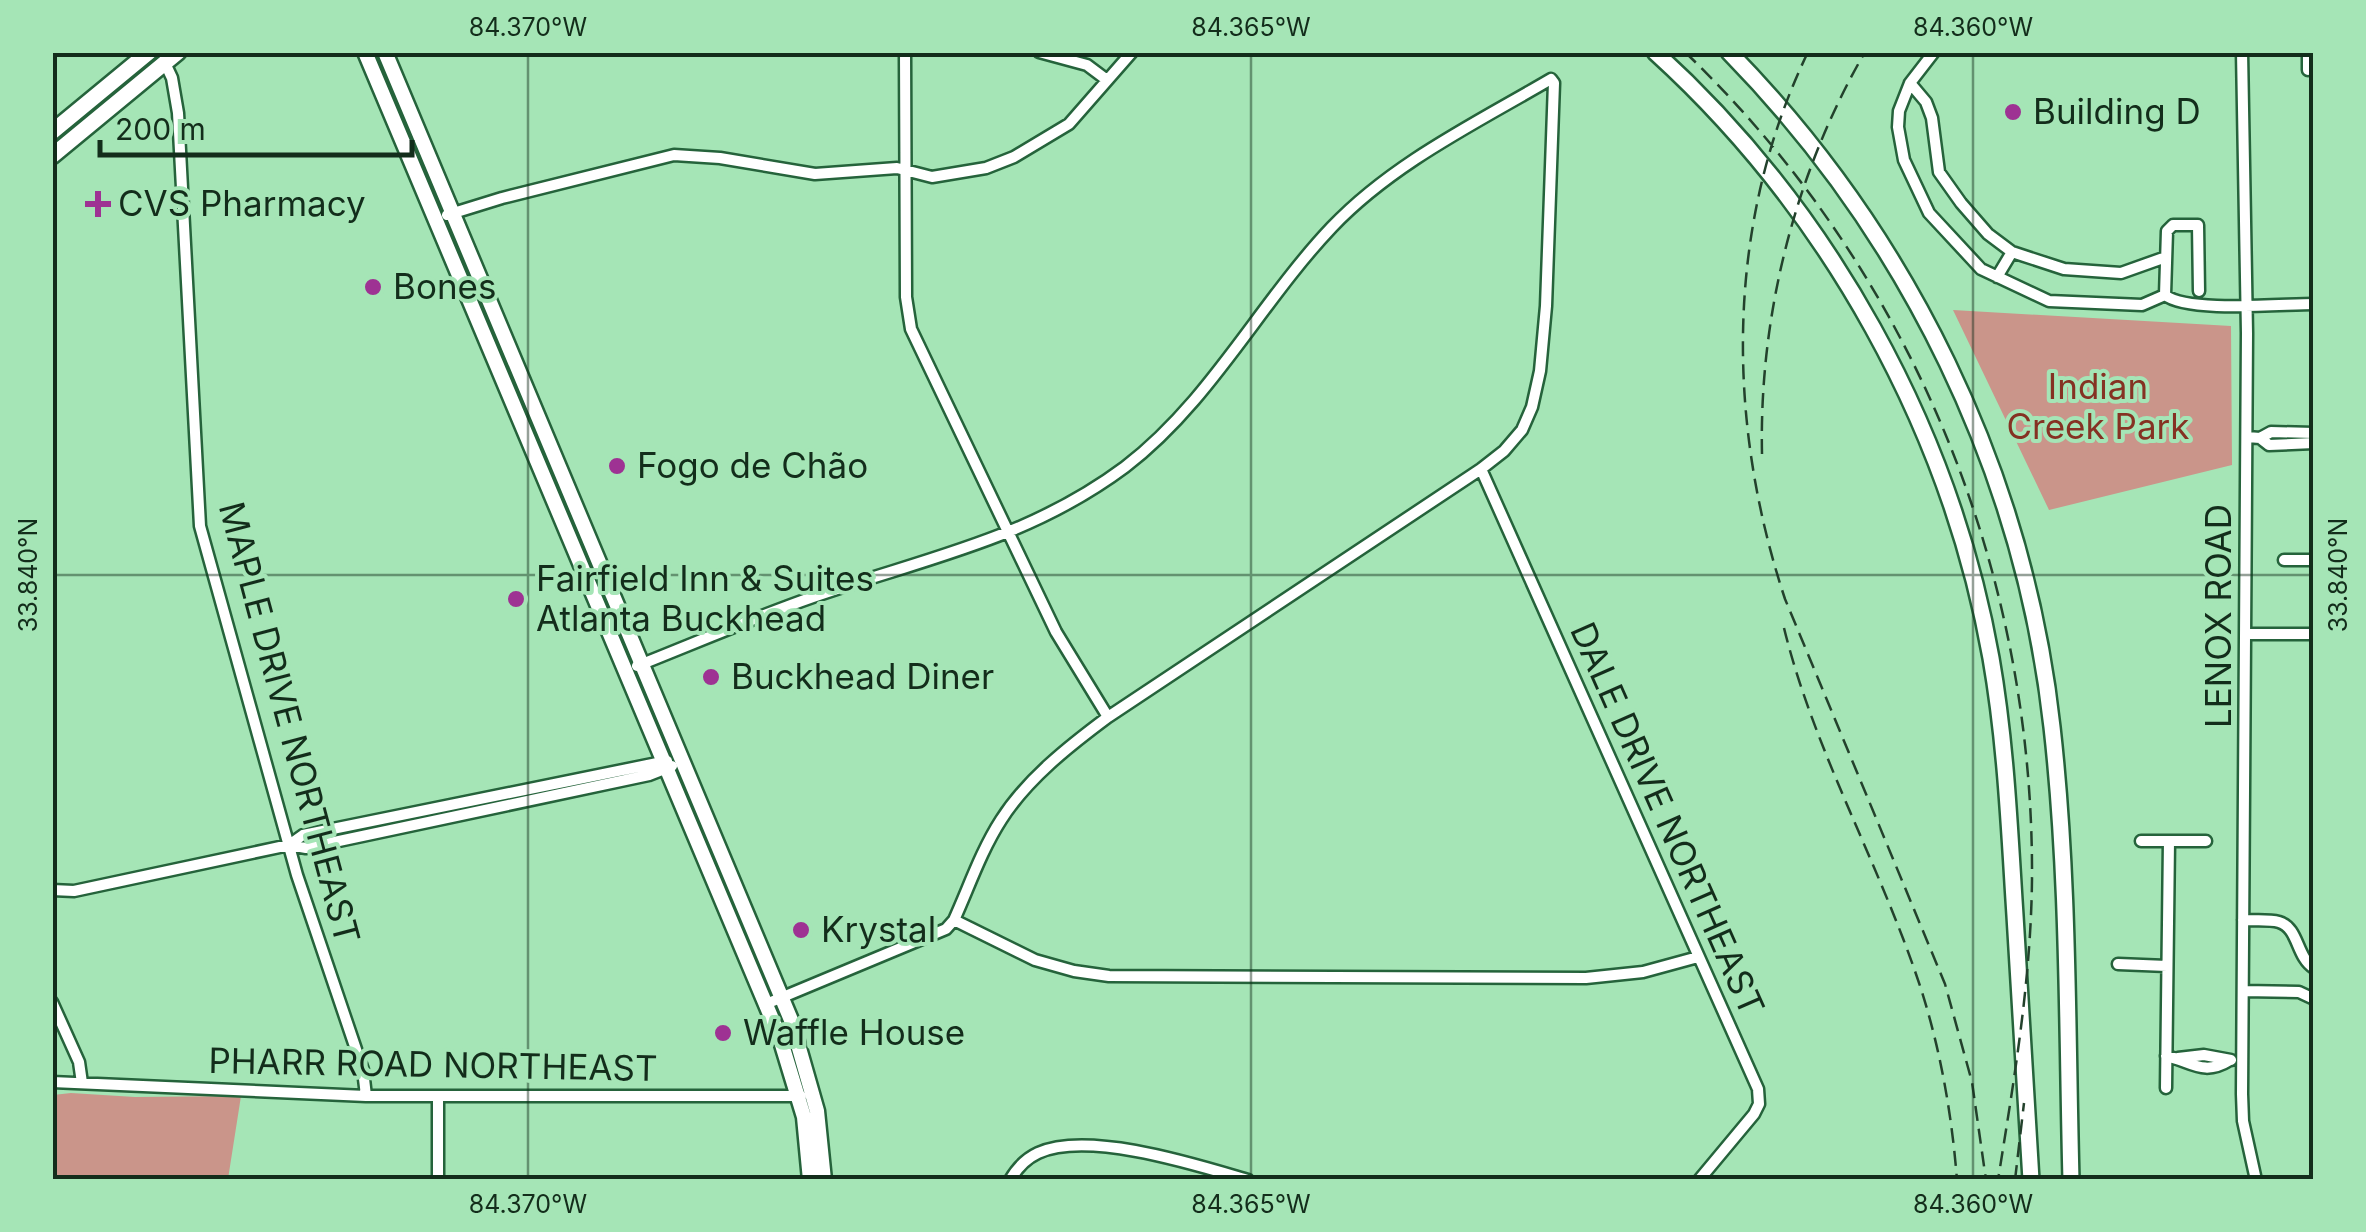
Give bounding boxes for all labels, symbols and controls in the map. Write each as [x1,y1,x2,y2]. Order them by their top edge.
text: 84.370°W [469,12,587,42]
text: 84.365°W [1191,12,1311,42]
text: 84.360°W [1913,12,2033,42]
place label: Building D [2033,90,2201,132]
scale bar [100,95,412,157]
marker: Building D [2002,101,2024,123]
text: 200 m [115,111,206,147]
place label: CVS Pharmacy [118,182,366,224]
marker: CVS Pharmacy [87,193,109,215]
place label: Bones [393,265,496,307]
marker: Bones [362,276,384,298]
park label: Indian Creek Park [2007,365,2189,447]
place label: Fogo de Chão [637,444,868,486]
marker: Fogo de Chão [606,455,628,477]
street label: MAPLE DRIVE NORTHEAST [211,497,369,948]
street label: LENOX ROAD [2197,504,2239,728]
text: 33.840°N [13,518,43,632]
text: 33.840°N [2323,518,2353,632]
place label: Fairfield Inn & Suites Atlanta Buckhead [536,557,874,639]
marker: Fairfield Inn & Suites Atlanta Buckhead [505,588,527,610]
street label: DALE DRIVE NORTHEAST [1562,616,1774,1022]
place label: Buckhead Diner [731,655,994,697]
marker: Buckhead Diner [700,666,722,688]
place label: Krystal [821,908,936,950]
marker: Krystal [790,919,812,941]
place label: Waffle House [743,1011,965,1053]
marker: Waffle House [712,1022,734,1044]
street label: PHARR ROAD NORTHEAST [208,1039,658,1089]
text: 84.370°W [469,1189,587,1219]
text: 84.365°W [1191,1189,1311,1219]
text: 84.360°W [1913,1189,2033,1219]

